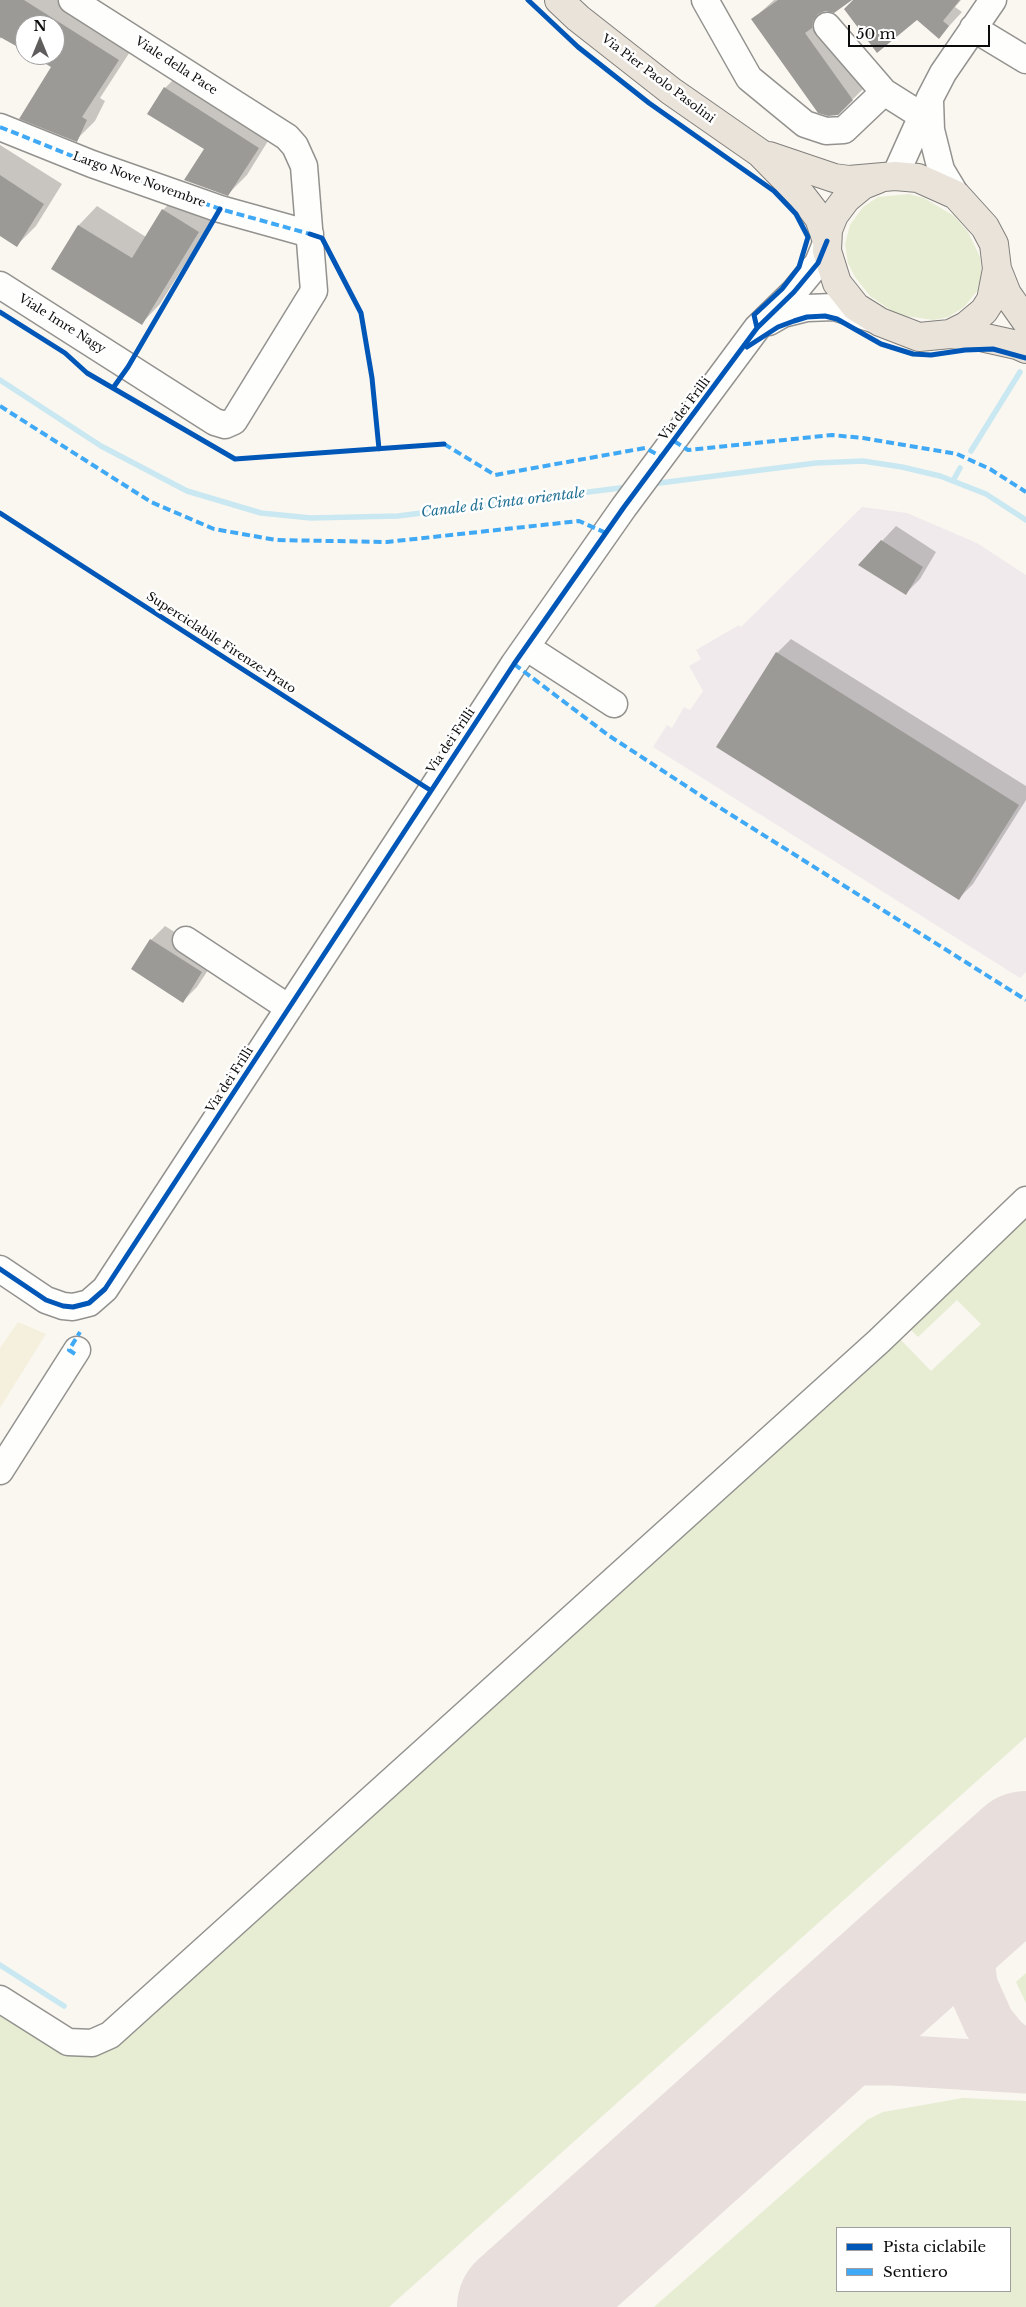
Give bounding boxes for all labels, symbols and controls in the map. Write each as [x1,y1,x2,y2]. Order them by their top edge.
north arrow [15,15,65,65]
scale bar [851,15,994,47]
text: N [33,17,47,35]
text: 50 m [856,24,896,43]
street label: Via Pier Paolo Pasolini [599,32,717,126]
street label: Viale della Pace [132,34,220,98]
street label: Largo Nove Novembre [71,149,207,211]
street label: Viale Imre Nagy [16,291,108,357]
street label: Via dei Frilli [656,374,714,444]
water label: Canale di Cinta orientale [420,485,586,521]
street label: Superciclabile Firenze-Prato [144,589,298,697]
street label: Via dei Frilli [424,706,478,776]
street label: Via dei Frilli [203,1044,257,1116]
legend [836,2227,1011,2292]
text: Pista ciclabile [883,2237,986,2256]
text: Sentiero [883,2262,948,2281]

